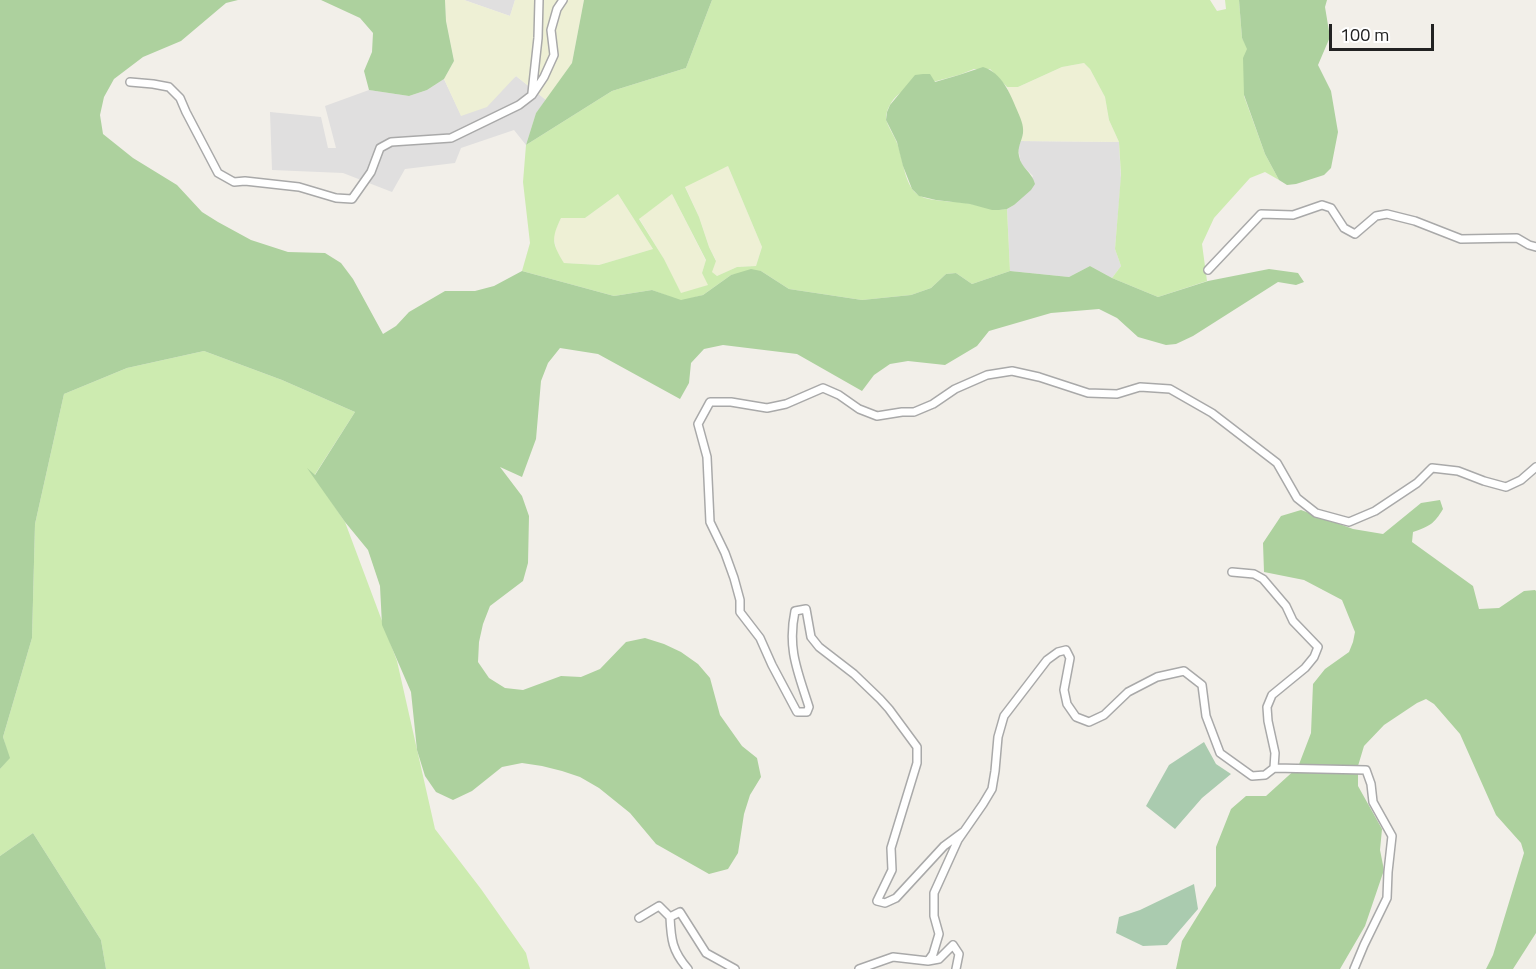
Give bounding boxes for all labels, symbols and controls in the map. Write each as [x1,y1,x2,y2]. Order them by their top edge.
scale bar [1332,12,1437,50]
text: 100 m [1340,21,1389,48]

